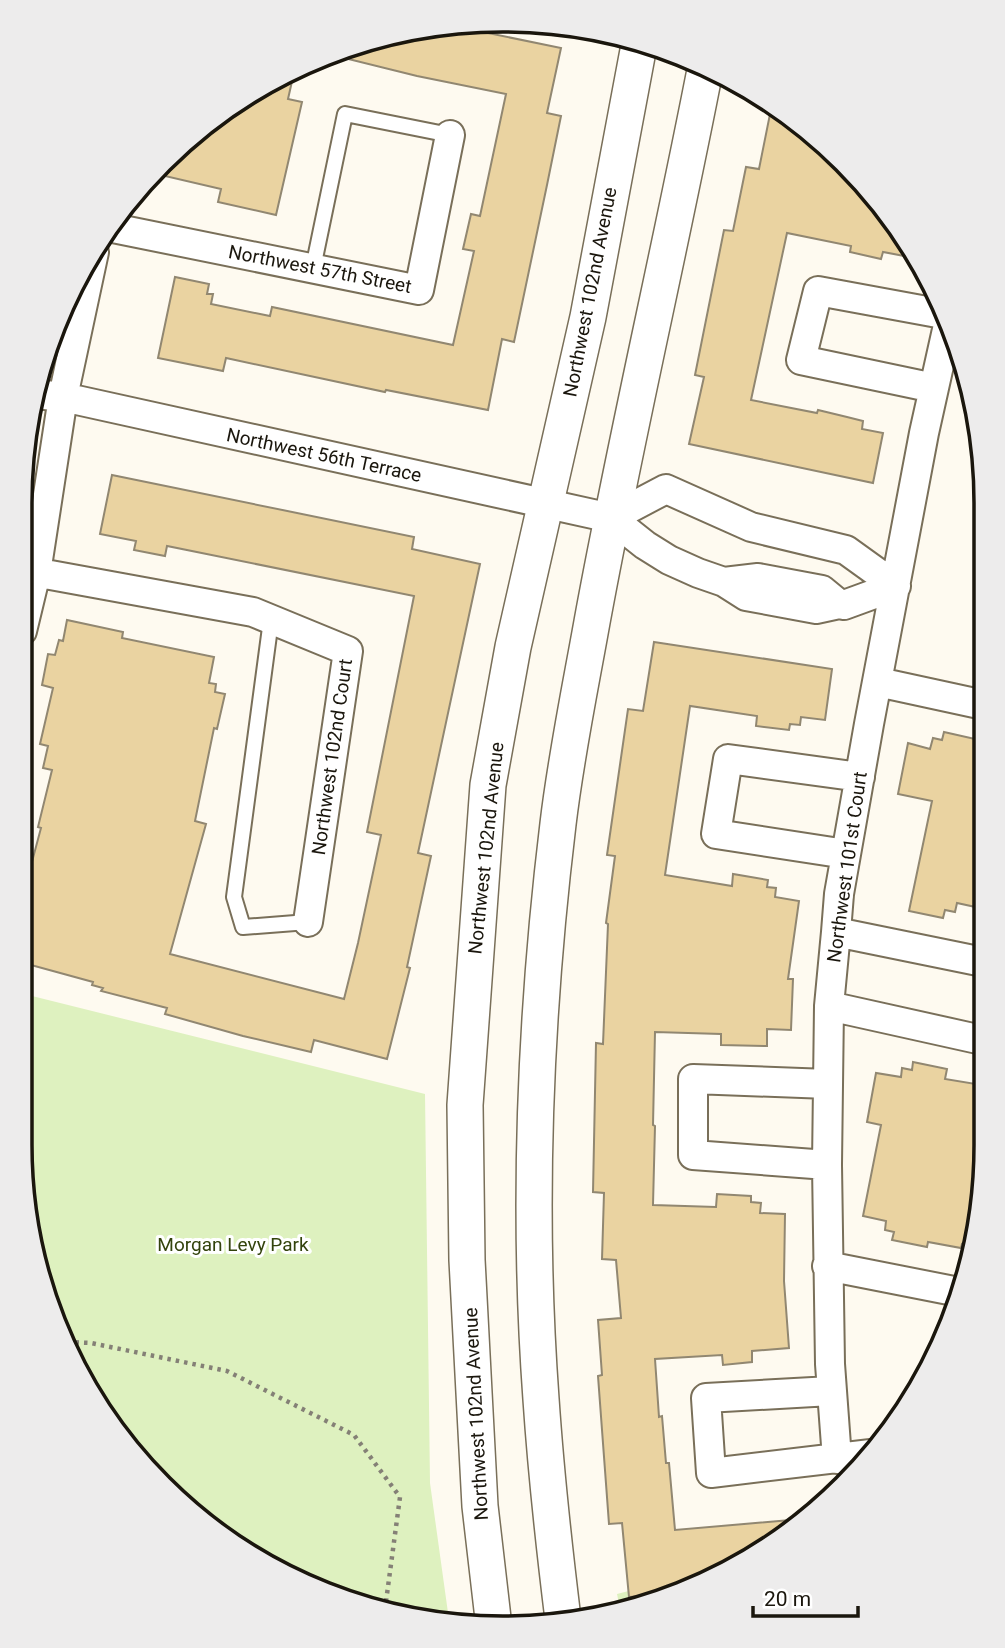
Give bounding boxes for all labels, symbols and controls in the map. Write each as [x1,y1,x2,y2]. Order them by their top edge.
street label: Northwest 102nd Avenue [558,185,622,399]
street label: Northwest 57th Street [227,240,413,298]
street label: Northwest 56th Terrace [224,423,424,487]
street label: Northwest 102nd Court [307,657,357,857]
street label: Northwest 102nd Avenue [463,741,509,955]
street label: Northwest 101st Court [822,770,872,964]
park label: Morgan Levy Park [157,1233,309,1256]
street label: Northwest 102nd Avenue [459,1307,493,1521]
scale bar [753,1574,858,1618]
text: 20 m [764,1587,811,1611]

